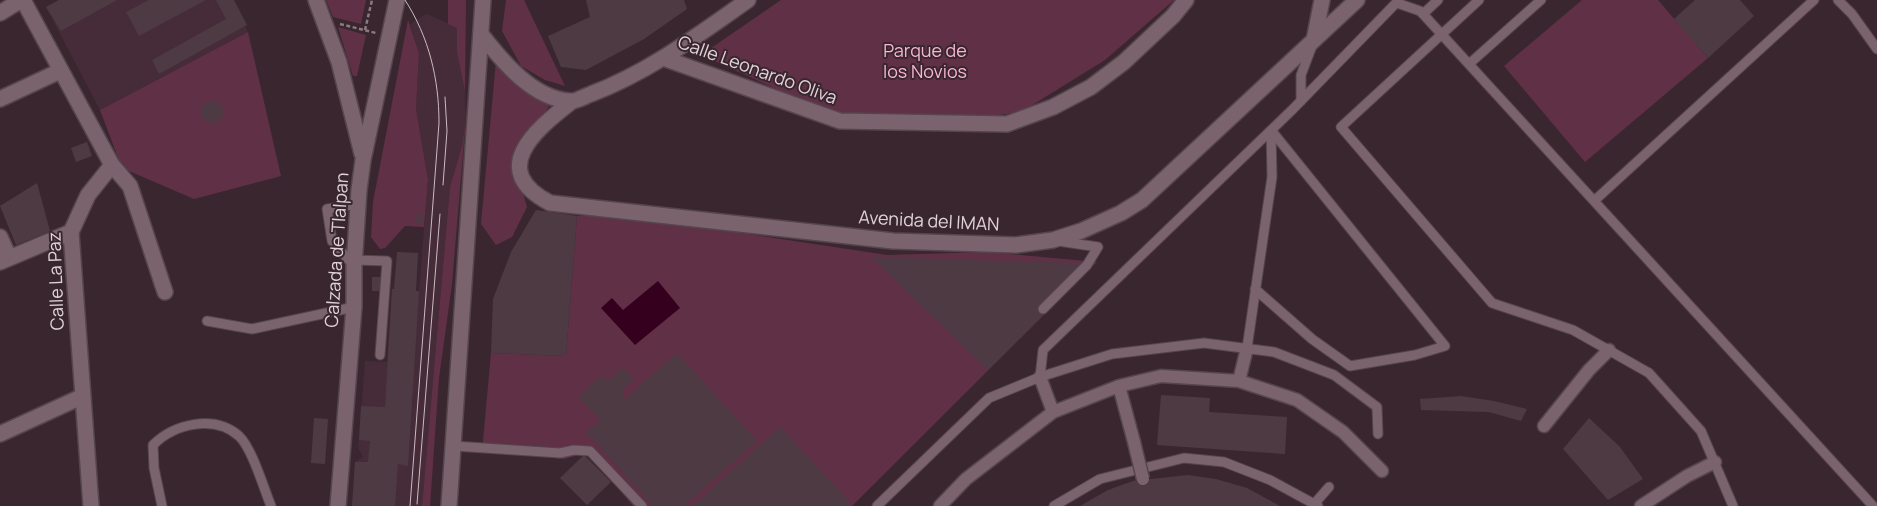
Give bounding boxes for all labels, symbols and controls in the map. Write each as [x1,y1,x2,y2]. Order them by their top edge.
street label: Calle Leonardo Oliva [675,32,839,110]
park label: Parque de los Novios [883,41,967,84]
street label: Calzada de Tlalpan [322,172,354,328]
street label: Avenida del IMAN [858,208,1000,236]
street label: Calle La Paz [44,232,70,330]

